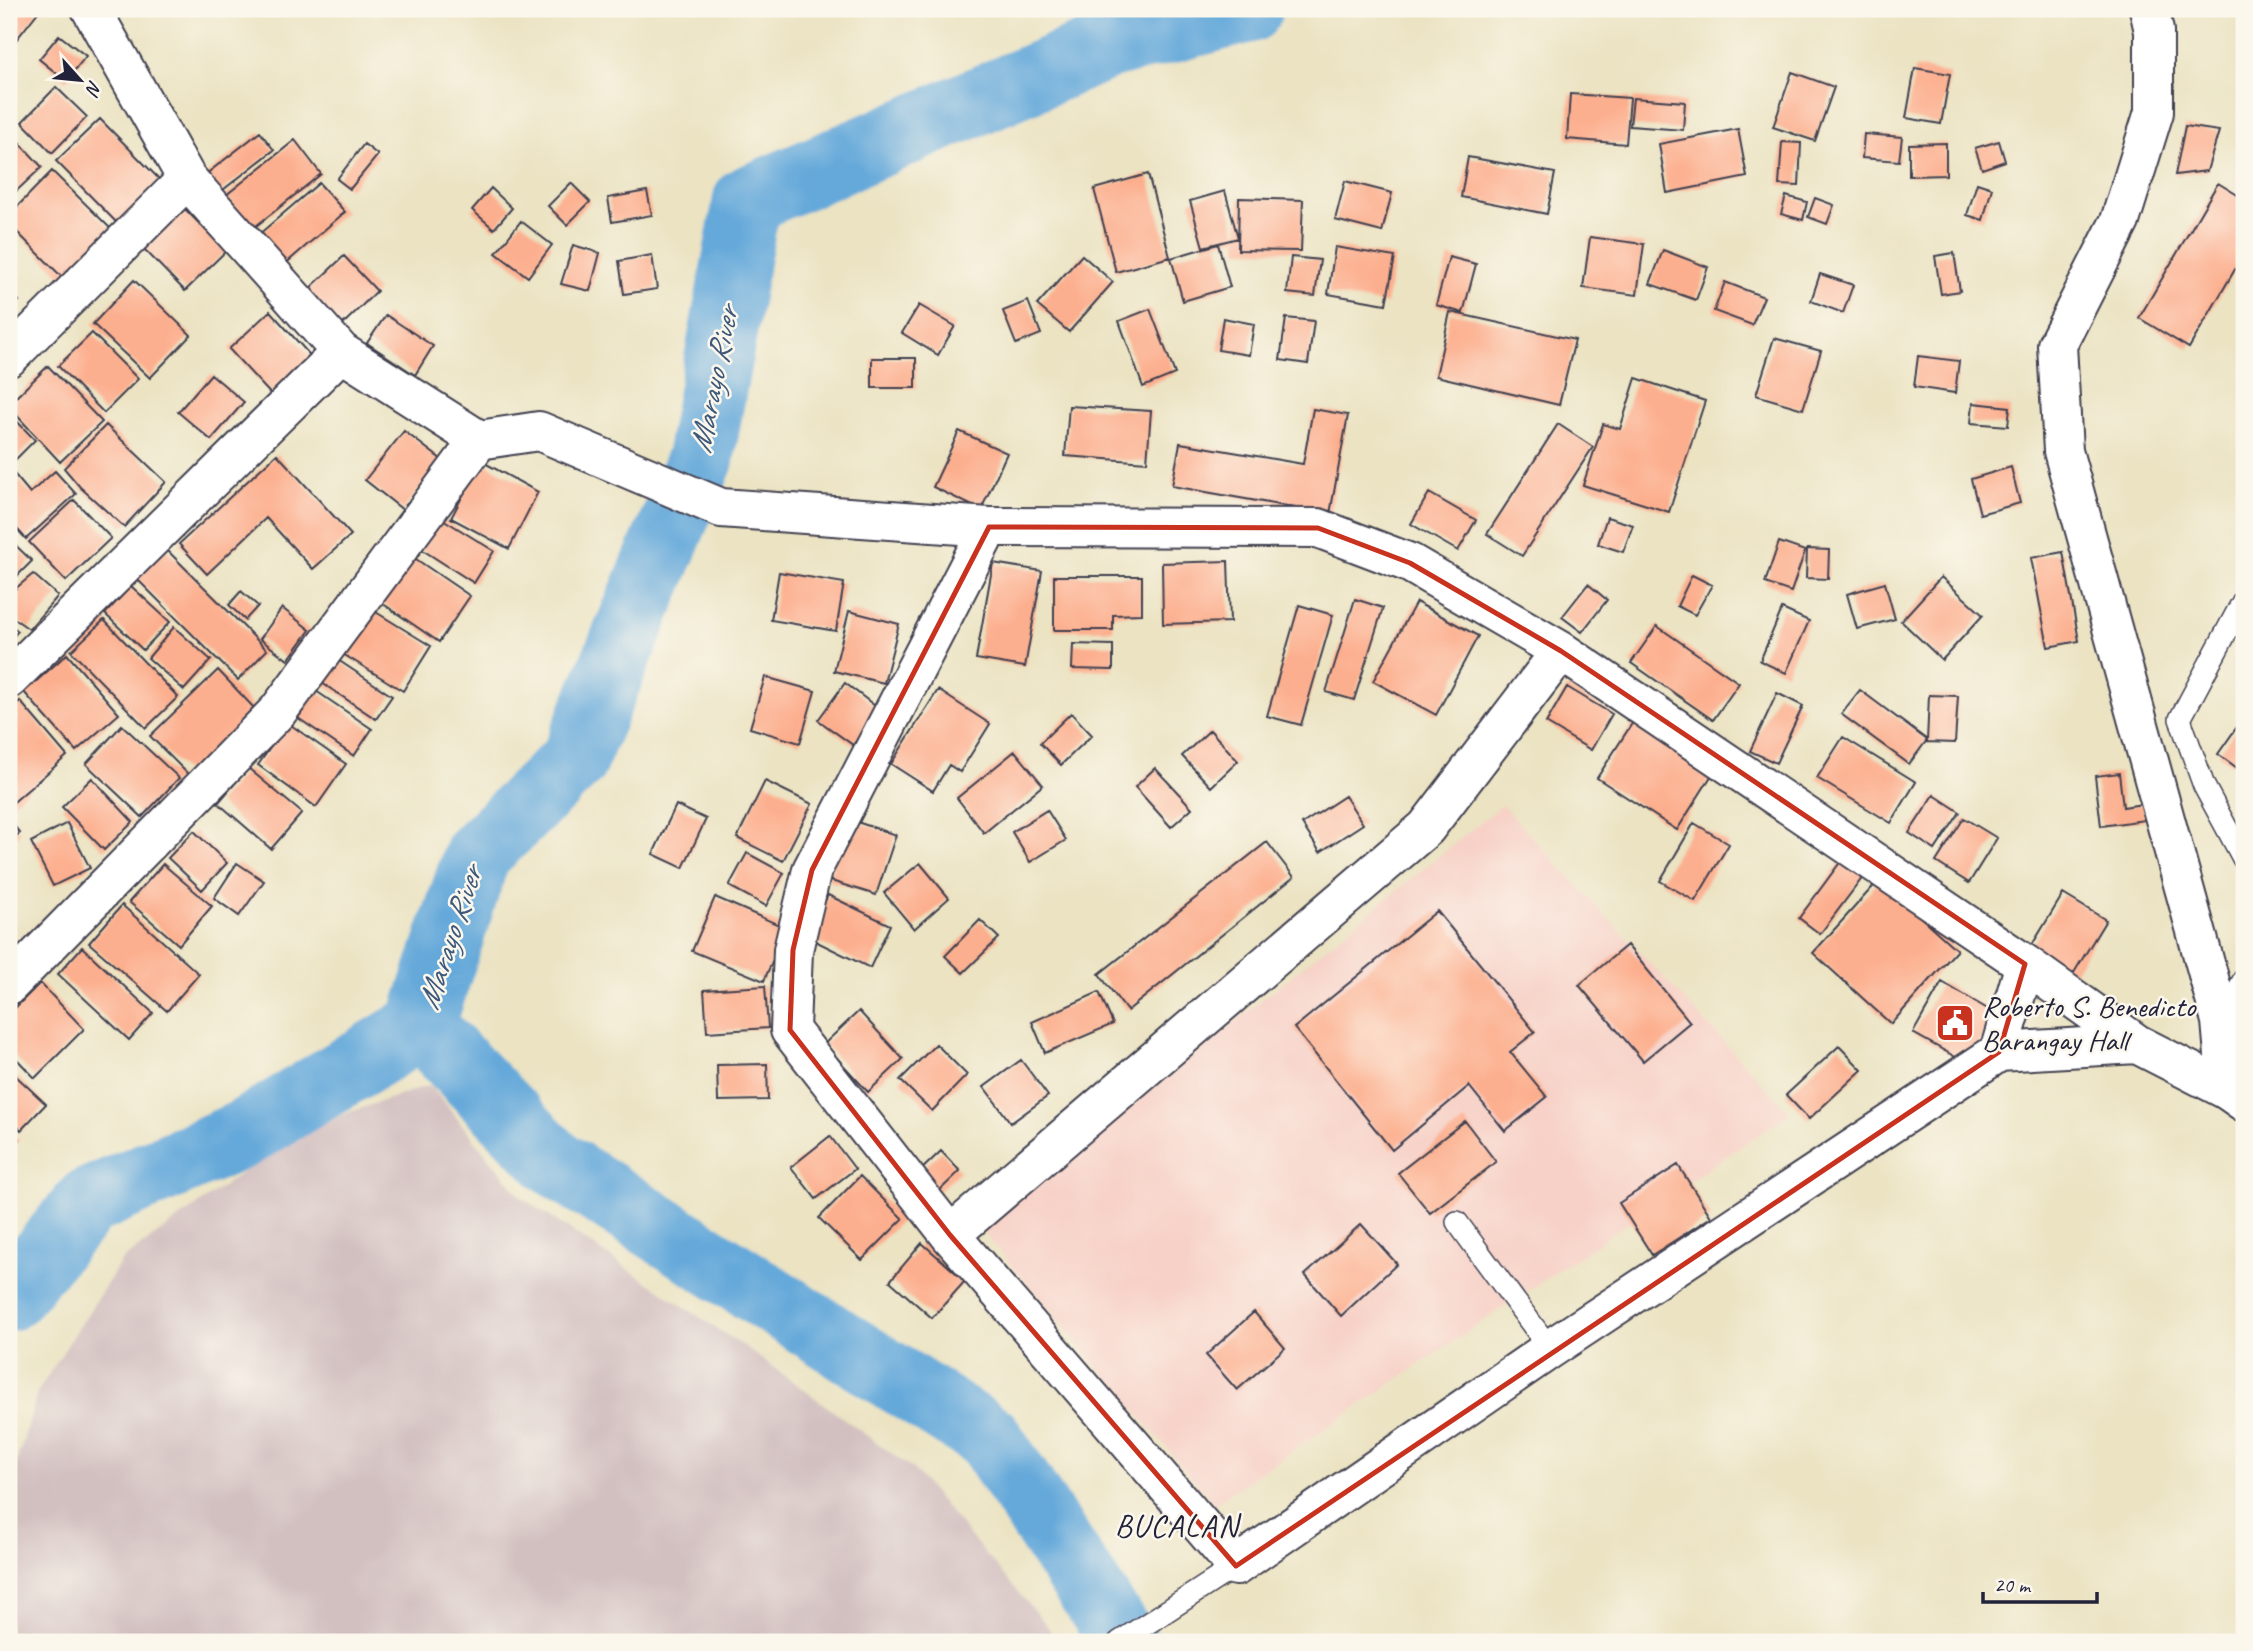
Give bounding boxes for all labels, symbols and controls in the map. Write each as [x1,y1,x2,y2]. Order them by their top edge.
north arrow [46,46,116,116]
text: N [79,77,108,101]
water label: Marayo River [679,299,749,456]
water label: Marayo River [407,857,493,1014]
place label: Roberto S. Benedicto Barangay Hall [1982,987,2197,1059]
public building icon: Roberto S. Benedicto Barangay Hall [1934,1002,1976,1044]
district label: BUCALAN [1115,1505,1242,1546]
scale bar [1983,1560,2097,1604]
text: 20 m [1994,1572,2032,1598]

